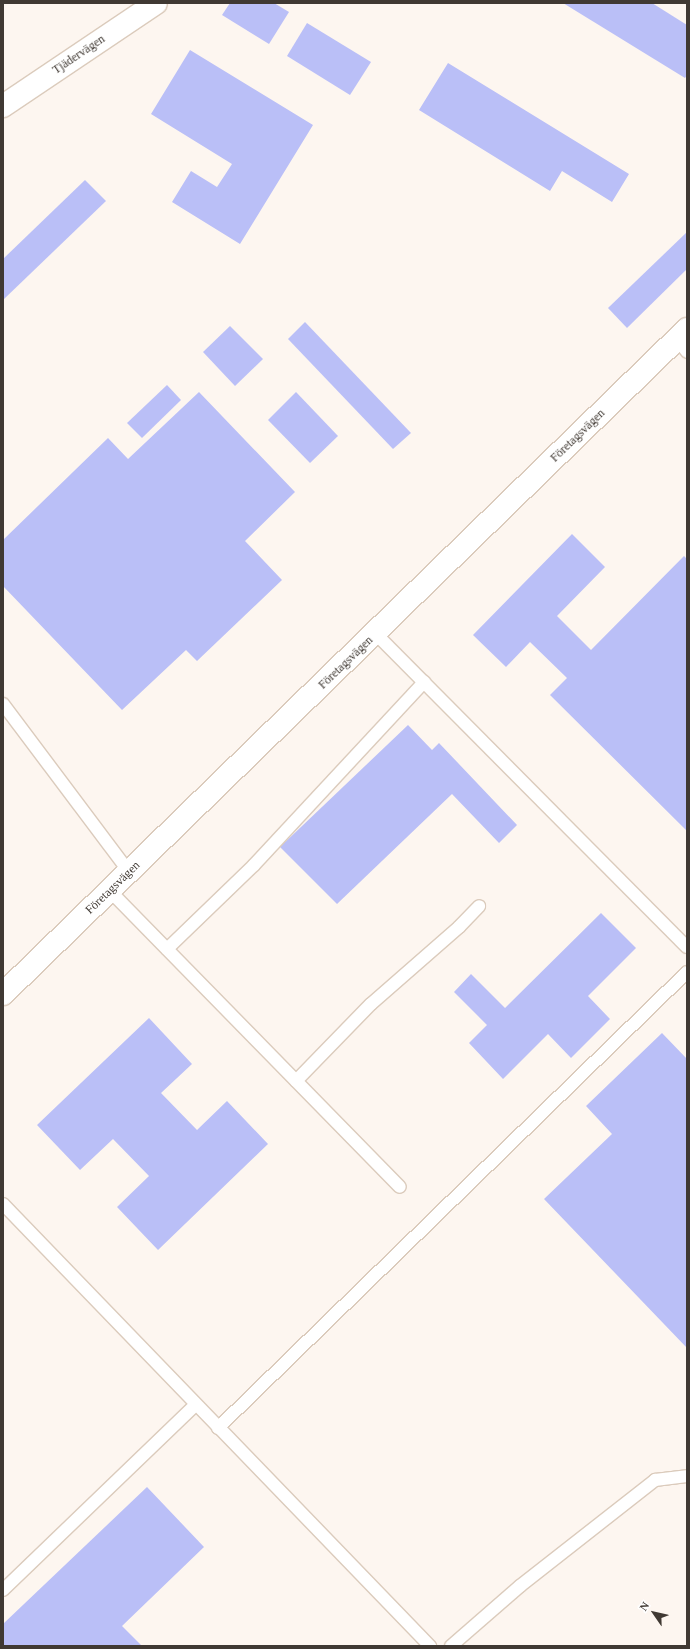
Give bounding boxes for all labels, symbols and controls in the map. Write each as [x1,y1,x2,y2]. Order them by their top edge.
street label: Tjädervägen [50,32,108,78]
street label: Företagsvägen [548,407,608,465]
street label: Företagsvägen [316,634,376,692]
street label: Företagsvägen [83,859,143,917]
north arrow [634,1593,674,1633]
text: N [637,1600,651,1613]

